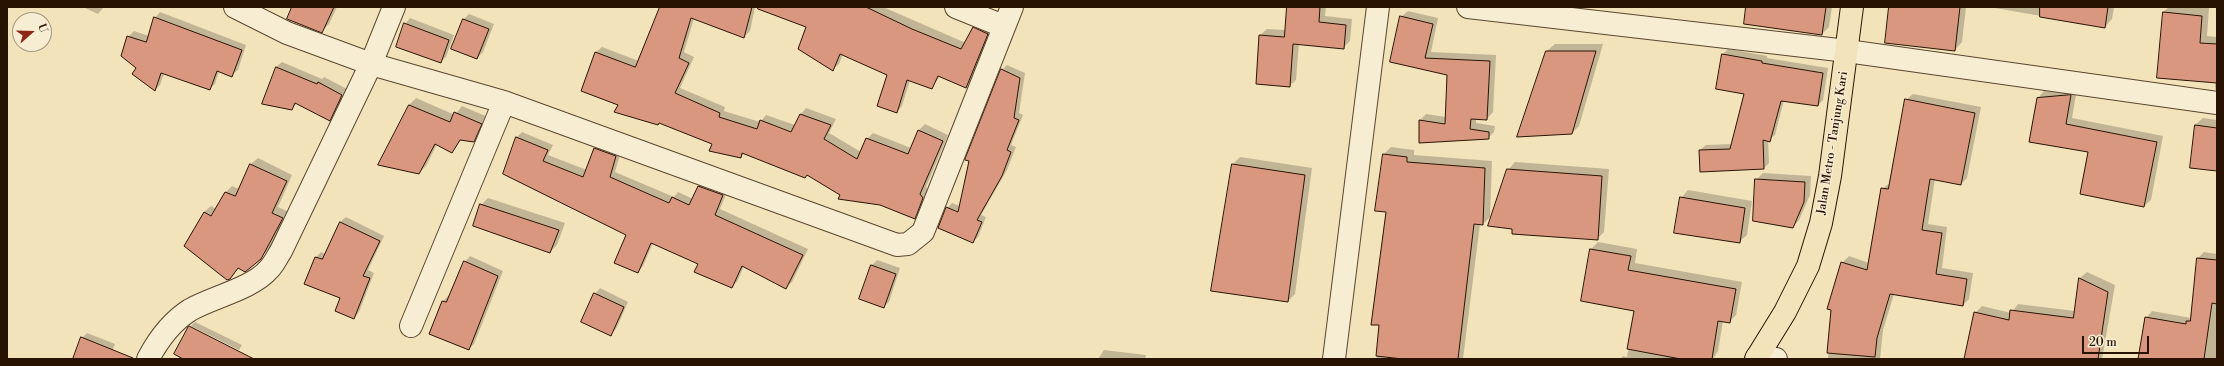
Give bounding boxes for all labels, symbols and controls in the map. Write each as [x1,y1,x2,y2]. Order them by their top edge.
north arrow [12,12,52,52]
text: U [34,22,50,35]
street label: Jalan Metro - Tanjung Kari [1815,70,1851,216]
scale bar [2084,328,2151,354]
text: 20 m [2089,335,2117,350]

